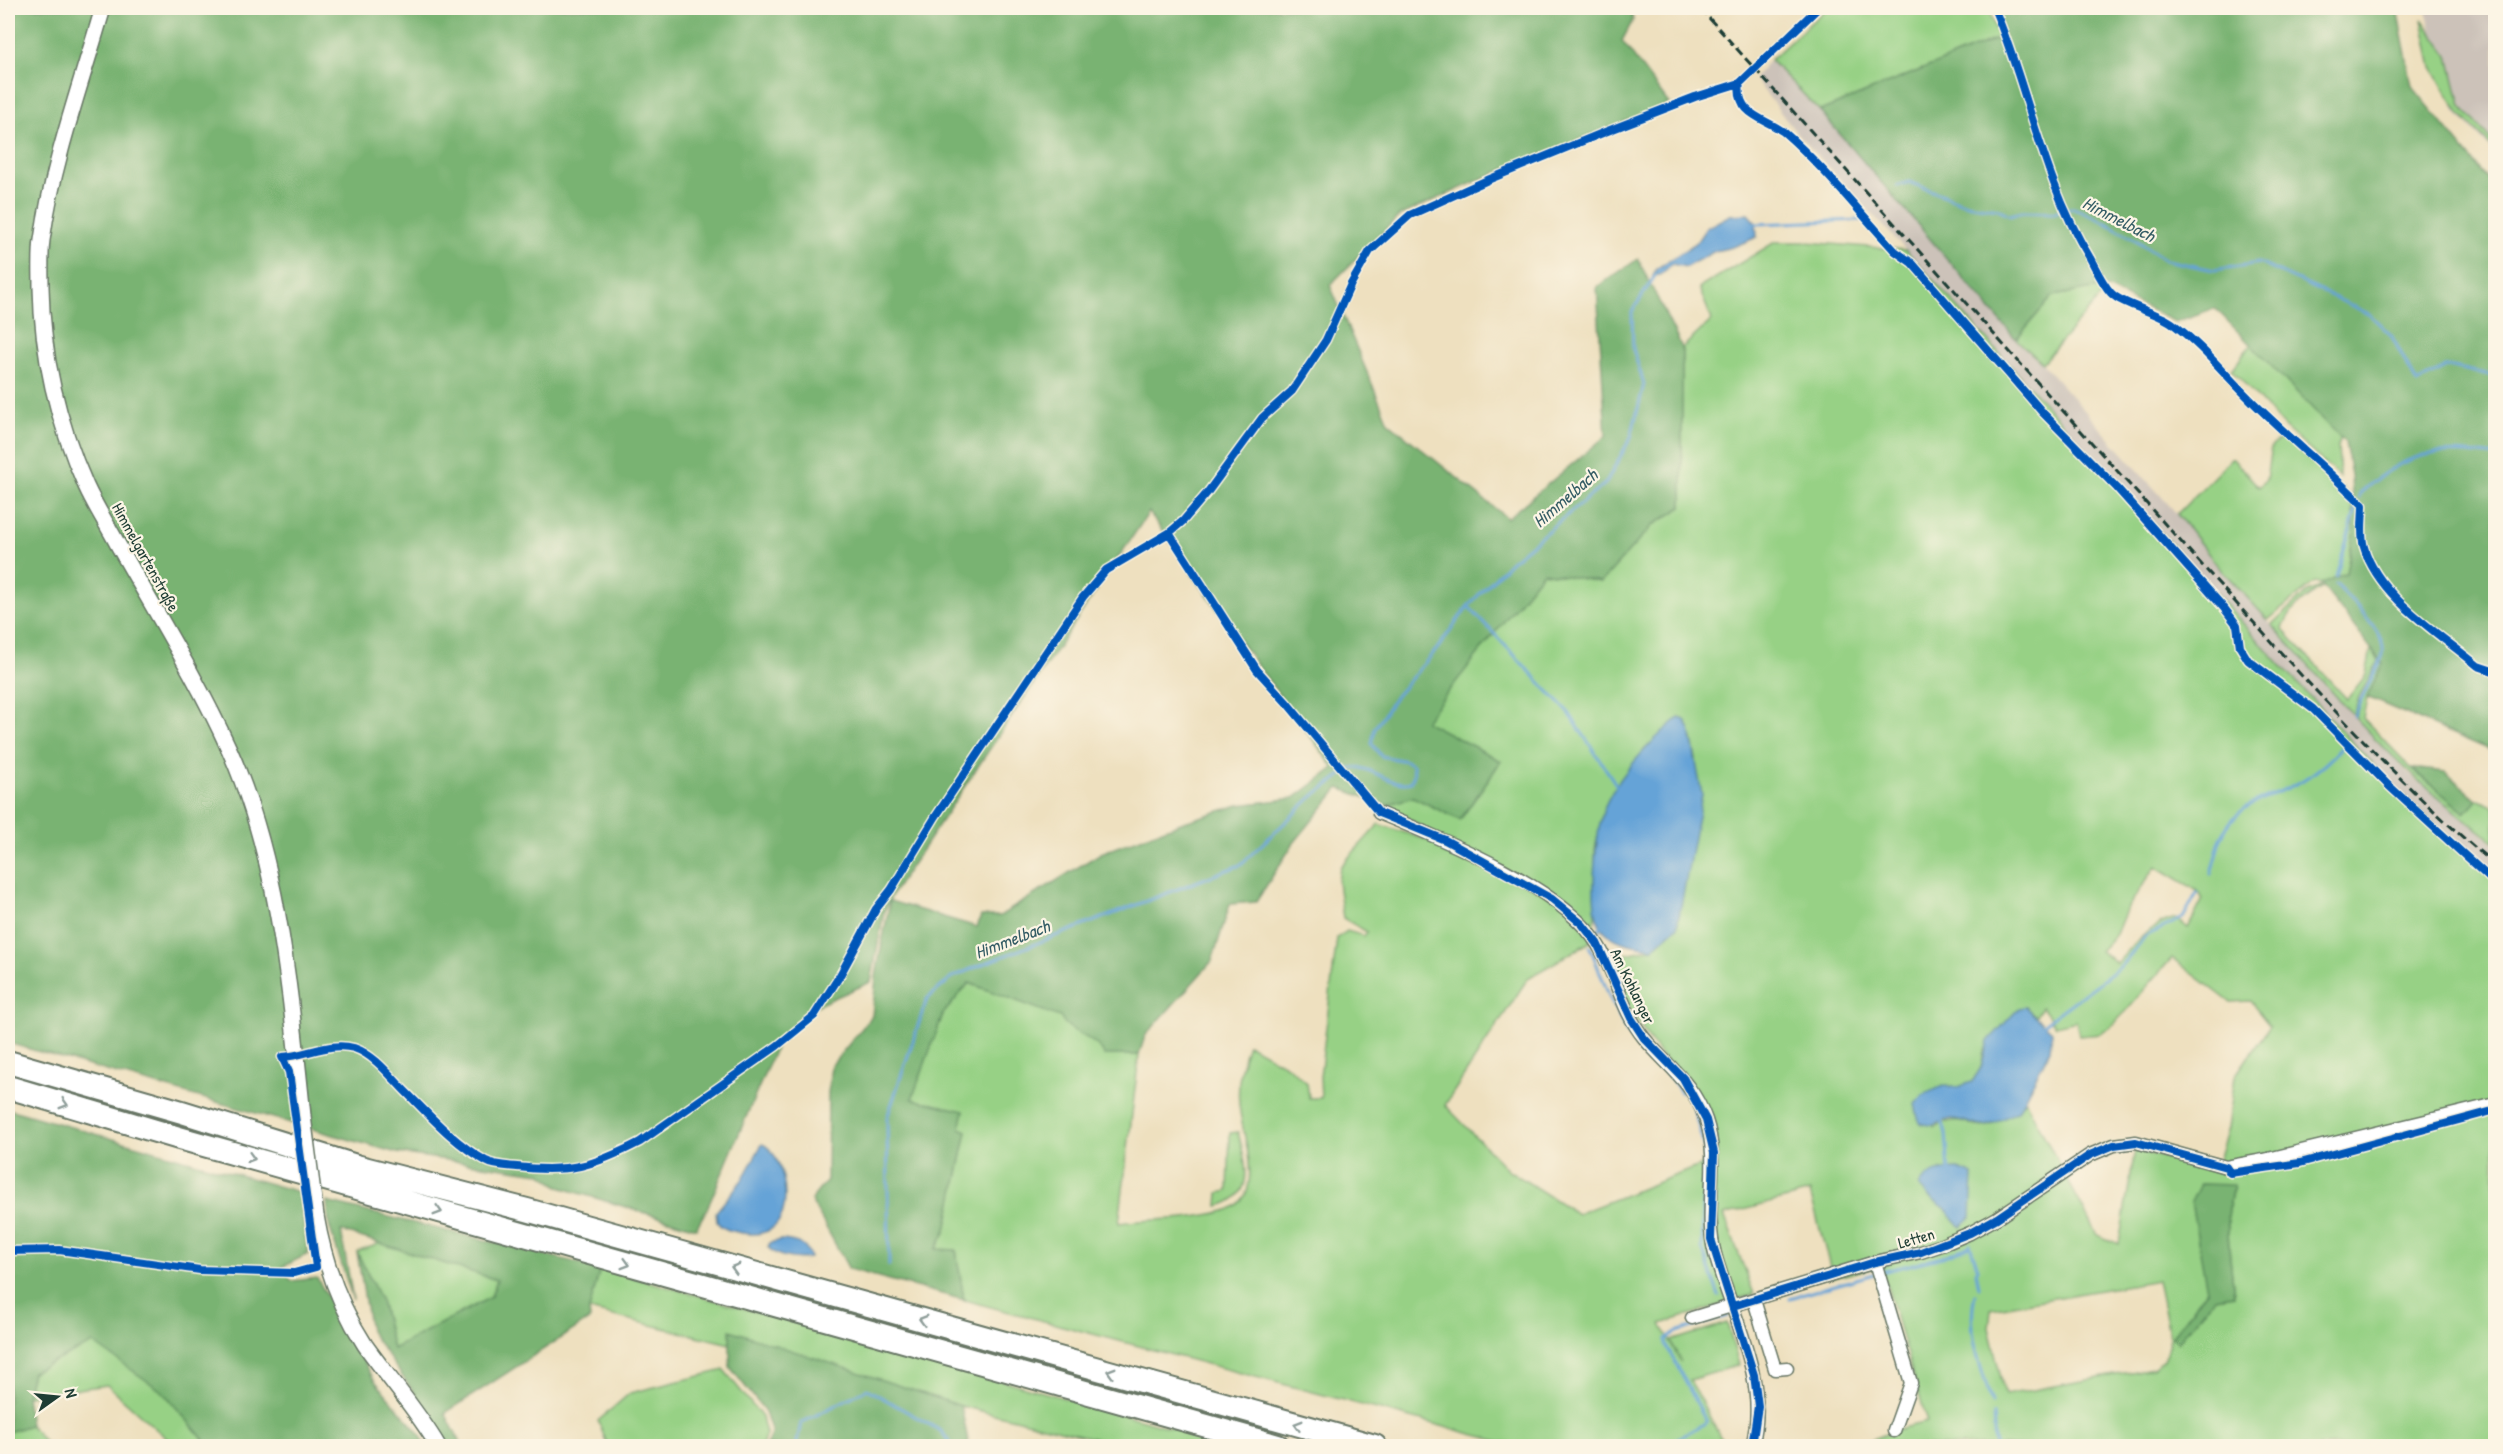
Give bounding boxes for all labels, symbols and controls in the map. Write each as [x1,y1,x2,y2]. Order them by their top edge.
water label: Himmelbach [2079,190,2161,248]
water label: Himmelbach [1527,462,1604,533]
street label: Himmelgartenstraße [107,499,185,616]
water label: Himmelbach [971,913,1054,965]
street label: Am Kohlanger [1605,945,1661,1027]
one-way arrow [58,1097,69,1109]
one-way arrow [245,1151,256,1163]
one-way arrow [433,1204,443,1216]
street label: Letten [1895,1222,1937,1254]
one-way arrow [620,1257,631,1269]
one-way arrow [730,1262,740,1275]
one-way arrow [918,1315,929,1327]
north arrow [27,1367,87,1427]
one-way arrow [1106,1367,1116,1379]
text: N [60,1386,83,1401]
one-way arrow [1293,1420,1304,1432]

